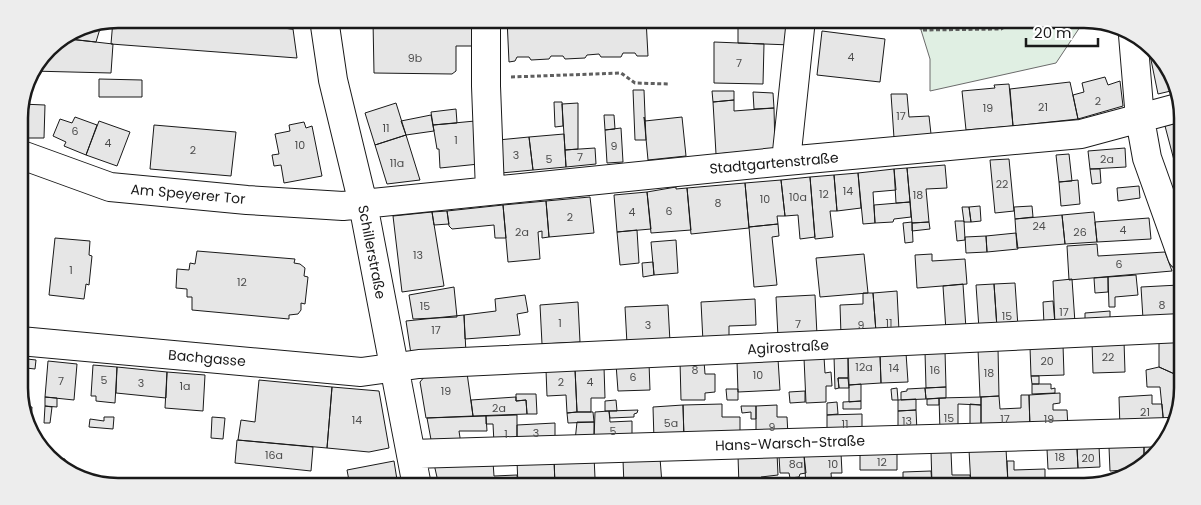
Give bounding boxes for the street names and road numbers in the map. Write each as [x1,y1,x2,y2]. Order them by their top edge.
street label: Stadtgartenstraße [709,147,840,179]
street label: Am Speyerer Tor [130,179,246,209]
street label: Schillerstraße [353,203,391,301]
street label: Agirostraße [747,335,830,359]
street label: Bachgasse [167,345,247,371]
street label: Hans-Warsch-Straße [715,430,866,456]

